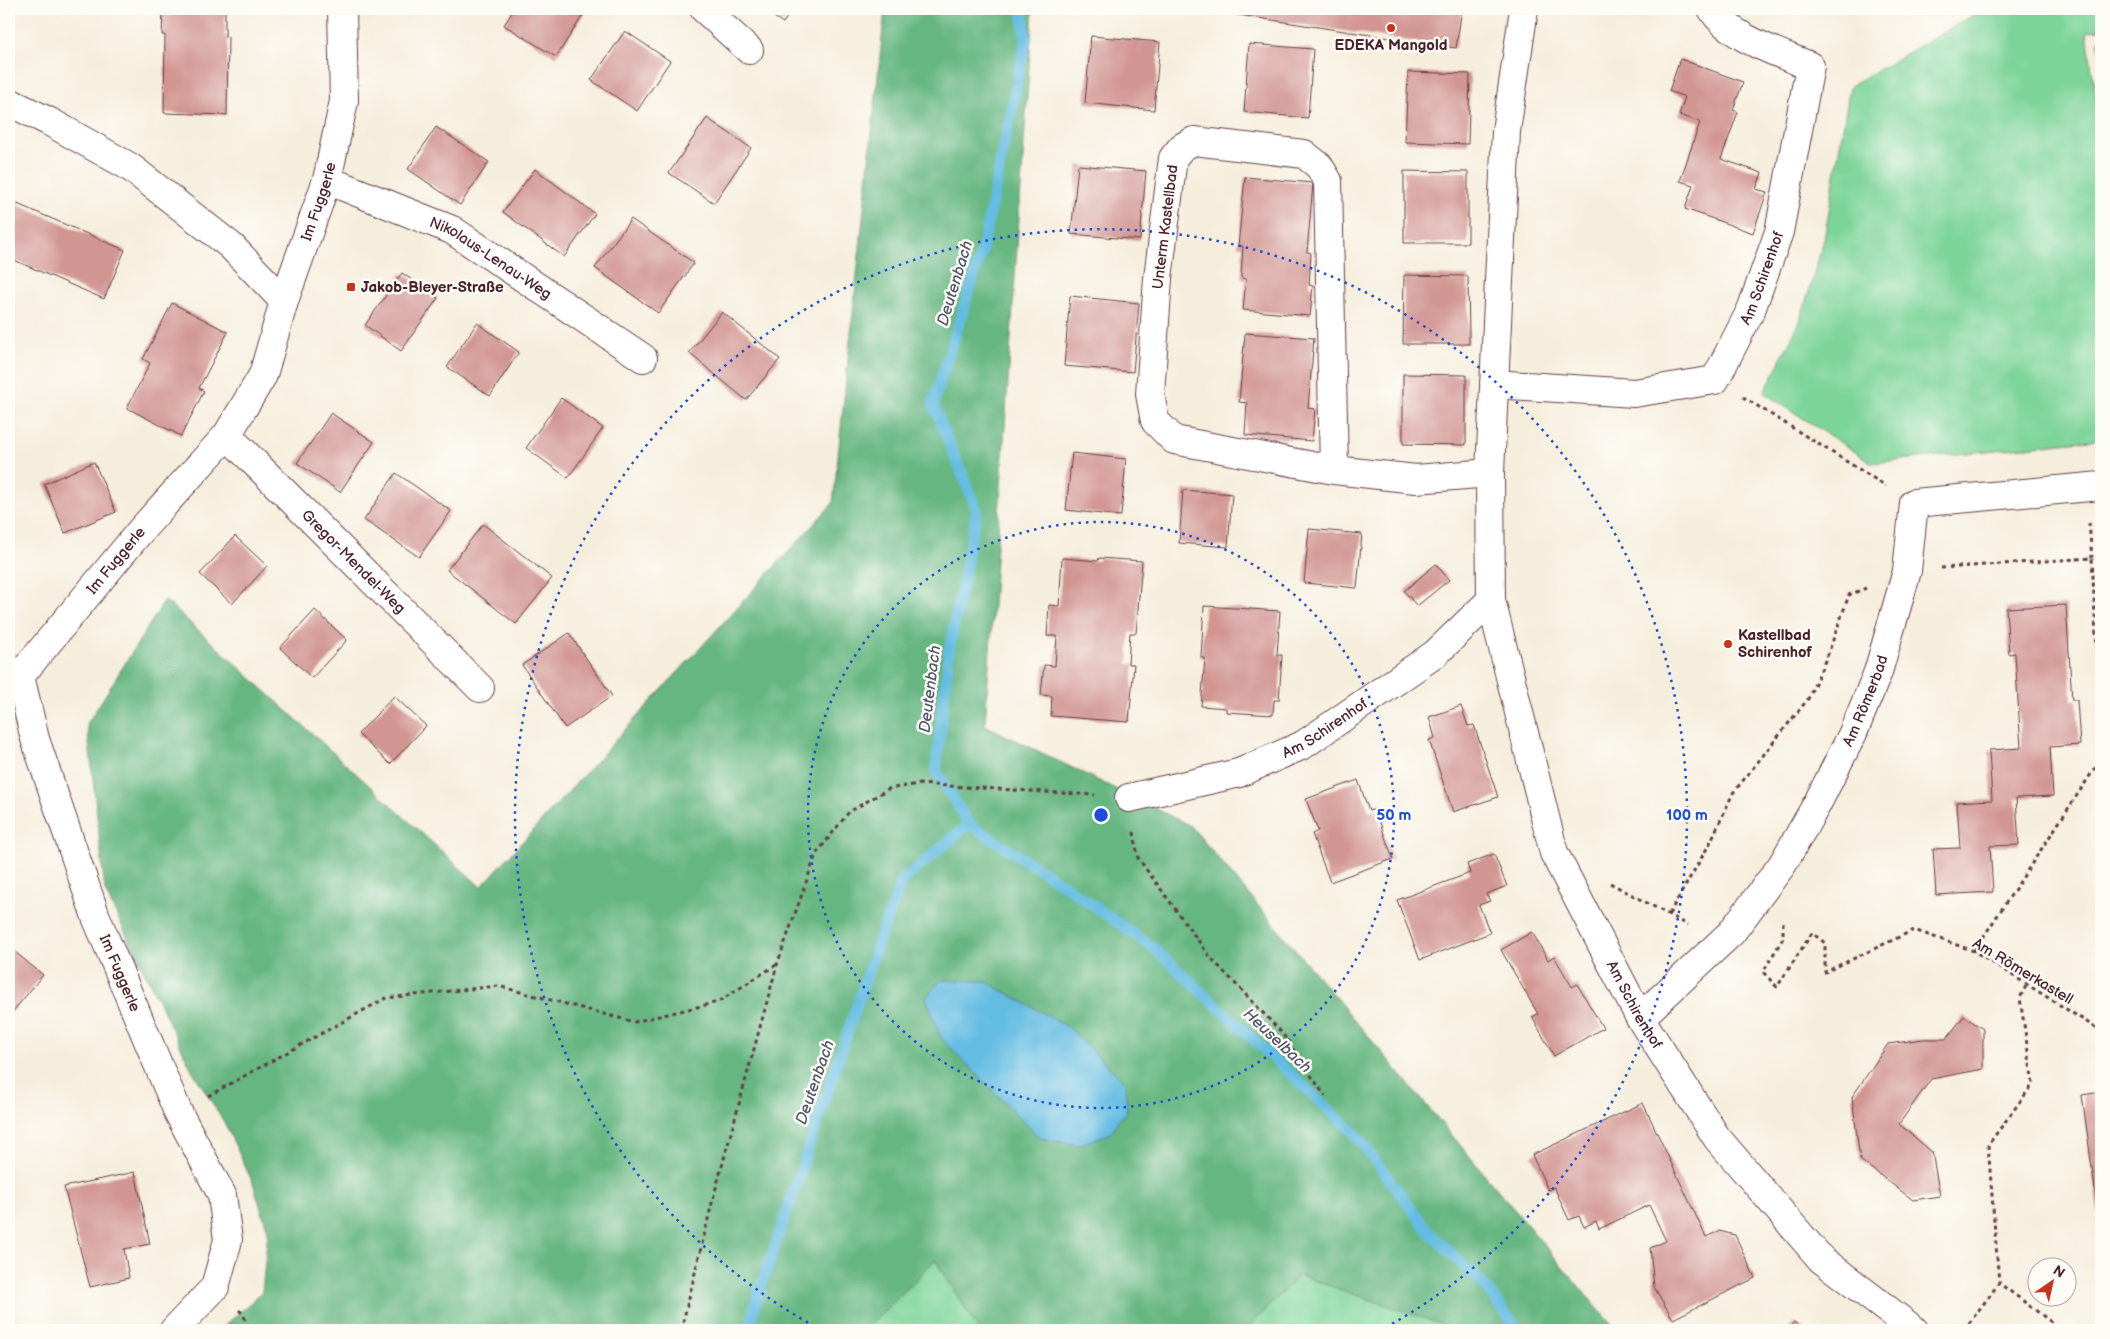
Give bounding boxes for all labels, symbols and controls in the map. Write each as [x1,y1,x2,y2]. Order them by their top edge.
marker: EDEKA Mangold [1385,22,1397,34]
place label: EDEKA Mangold [1335,36,1447,55]
street label: Im Fuggerle [297,160,341,244]
street label: Unterm Kastellbad [1148,164,1183,290]
street label: Nikolaus-Lenau-Weg [427,213,555,304]
street label: Am Schirenhof [1736,228,1789,328]
water label: Deutenbach [934,238,977,328]
place label: Jakob-Bleyer-Straße [361,278,504,297]
marker: Jakob-Bleyer-Straße [345,281,357,293]
street label: Gregor-Mendel-Weg [297,506,409,618]
street label: Im Fuggerle [83,523,150,599]
place label: Kastellbad Schirenhof [1738,626,1812,662]
marker: Kastellbad Schirenhof [1722,638,1734,650]
water label: Deutenbach [916,644,945,734]
street label: Am Römerbad [1839,653,1892,750]
street label: Am Schirenhof [1279,694,1372,763]
centre of rings [1092,806,1110,824]
text: 50 m [1377,806,1412,825]
text: 100 m [1666,806,1708,825]
street label: Im Fuggerle [95,932,144,1015]
street label: Am Römerkastell [1969,934,2077,1009]
street label: Am Schirenhof [1602,957,1666,1053]
water label: Heuselbach [1239,1005,1315,1078]
water label: Deutenbach [792,1038,839,1127]
north arrow [2028,1256,2078,1306]
text: N [2050,1262,2068,1282]

